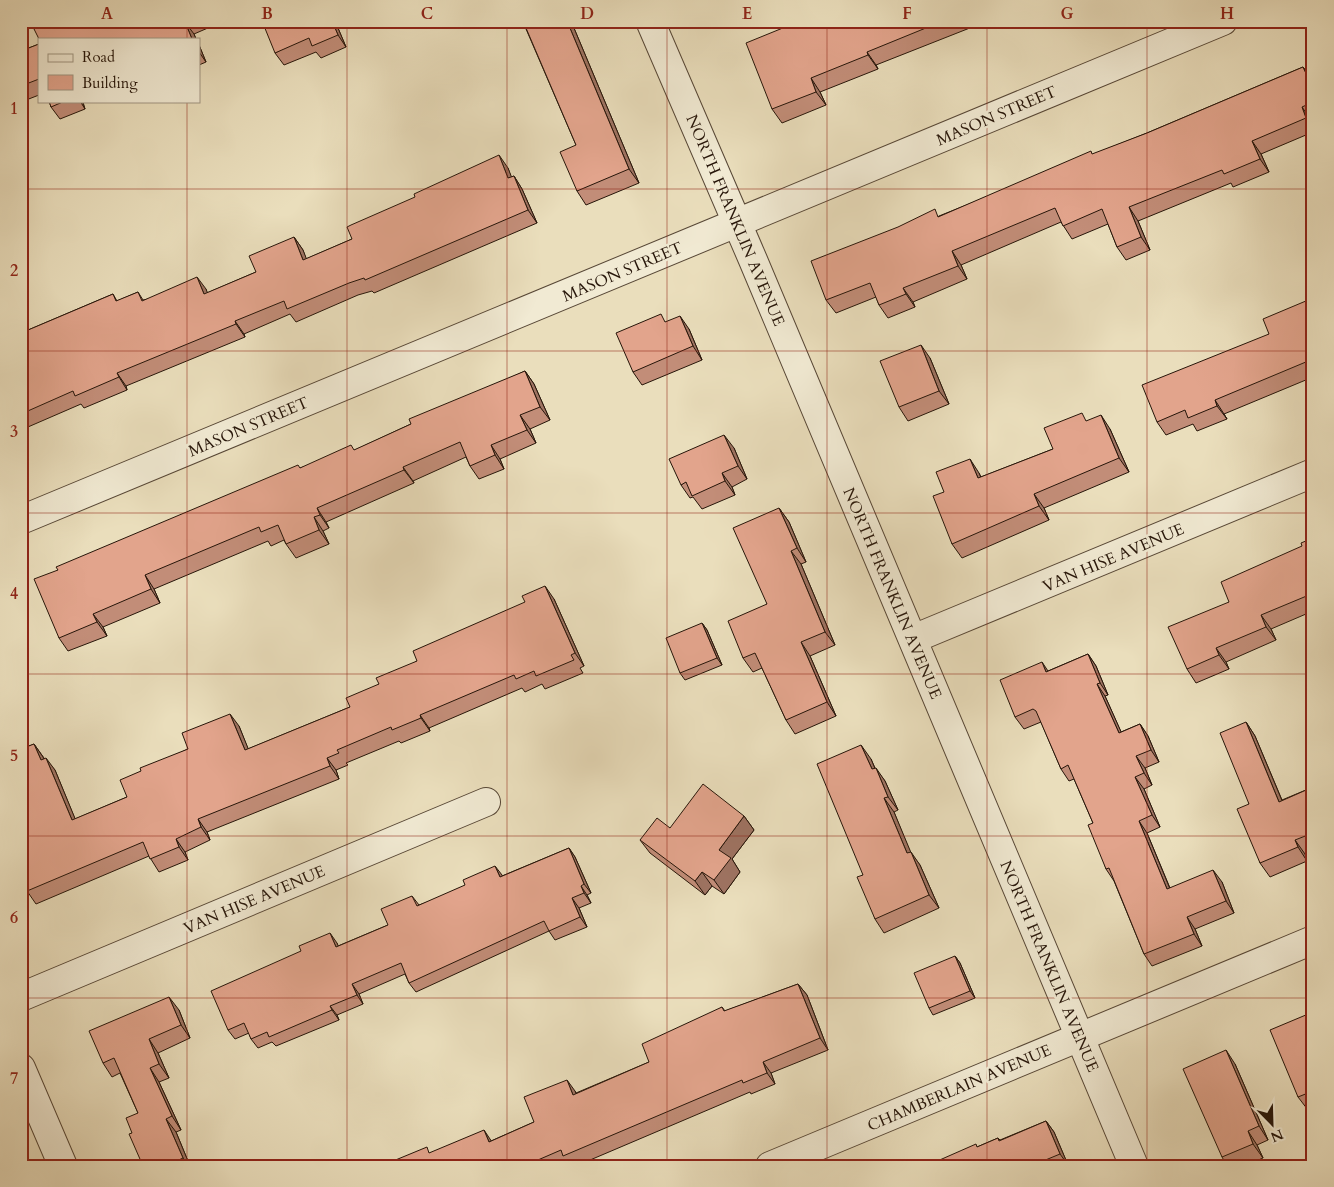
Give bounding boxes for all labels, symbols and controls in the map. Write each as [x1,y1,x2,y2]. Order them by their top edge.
text: A [101,3,113,25]
text: B [261,3,273,25]
text: C [421,3,433,25]
text: D [580,3,594,25]
text: E [742,3,752,25]
text: F [902,3,912,25]
text: G [1060,3,1074,25]
text: H [1220,3,1234,25]
legend [38,38,200,102]
text: Road [82,47,115,67]
text: Building [82,73,138,93]
street label: MASON STREET [933,81,1060,151]
text: 1 [10,98,18,120]
street label: NORTH FRANKLIN AVENUE [680,111,790,330]
street label: MASON STREET [559,237,686,307]
text: 2 [10,260,18,282]
street label: MASON STREET [185,392,312,462]
text: 3 [10,421,18,443]
street label: NORTH FRANKLIN AVENUE [837,484,947,703]
street label: VAN HISE AVENUE [1039,518,1188,598]
text: 4 [10,583,18,605]
text: 5 [10,745,18,767]
street label: NORTH FRANKLIN AVENUE [994,857,1104,1076]
street label: VAN HISE AVENUE [180,860,329,940]
text: 6 [10,907,18,929]
street label: CHAMBERLAIN AVENUE [864,1039,1055,1137]
text: 7 [10,1068,18,1090]
north arrow [1246,1100,1296,1150]
text: N [1268,1124,1286,1147]

